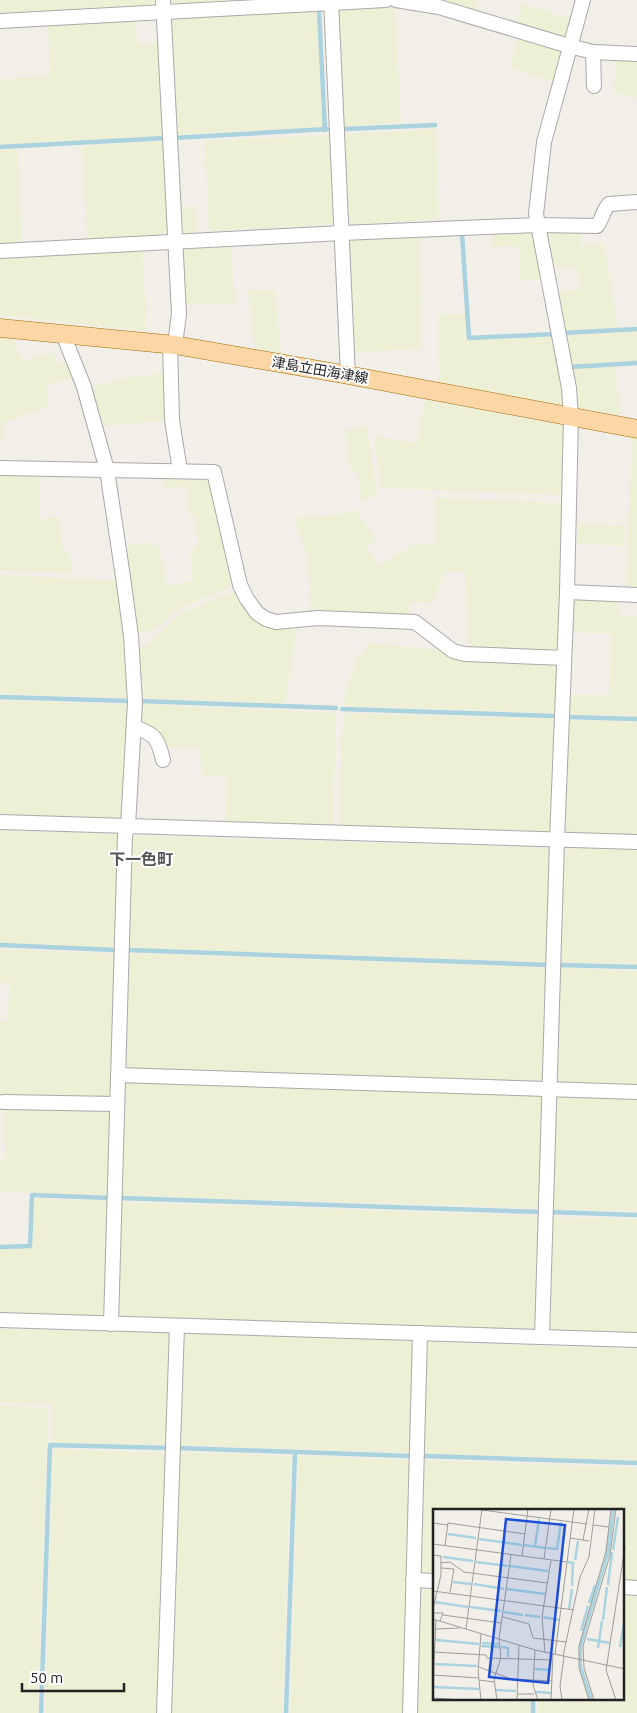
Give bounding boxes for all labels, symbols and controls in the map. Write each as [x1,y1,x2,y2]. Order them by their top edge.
street label: 津島立田海津線 [270,354,370,386]
district label: 下一色町 [109,850,173,868]
inset map [433,1509,624,1700]
scale bar [22,1660,125,1692]
text: 50 m [30,1669,63,1686]

